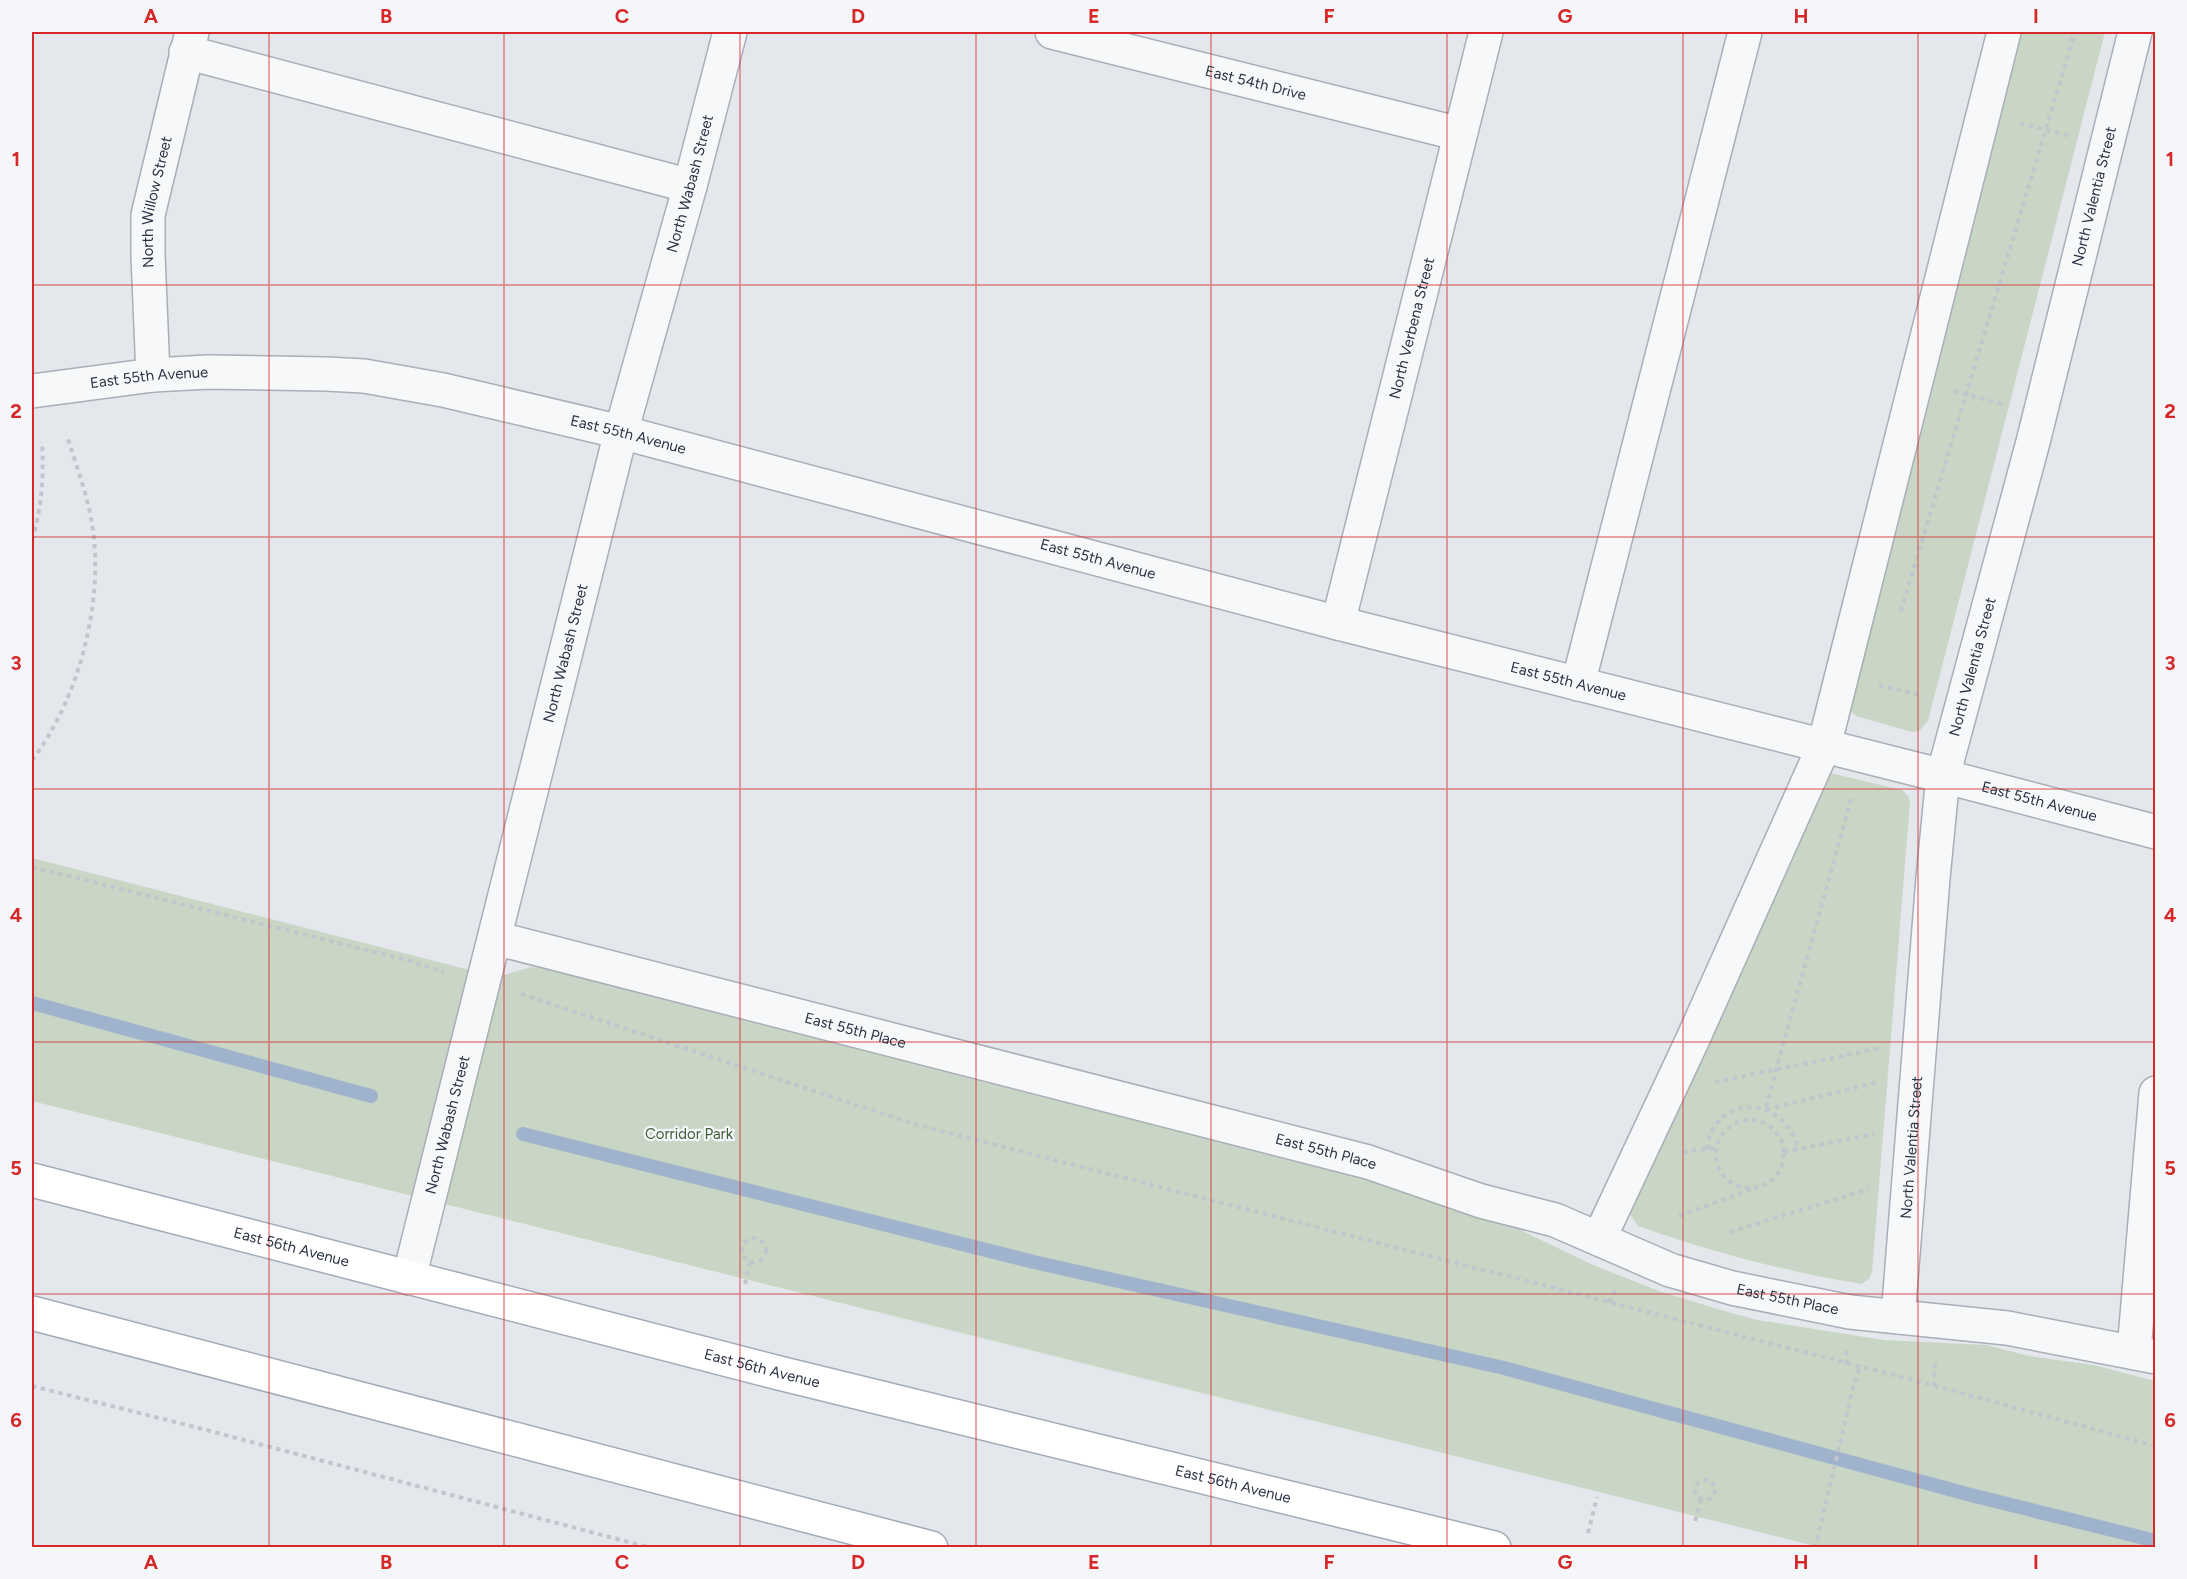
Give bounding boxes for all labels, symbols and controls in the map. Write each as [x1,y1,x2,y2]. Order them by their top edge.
text: A [144,4,159,28]
text: B [380,4,392,28]
text: C [615,4,629,28]
text: D [851,4,865,28]
text: E [1088,4,1100,28]
text: F [1323,4,1335,28]
text: G [1558,4,1573,28]
text: H [1794,4,1809,28]
text: I [2033,4,2039,28]
street label: East 54th Drive [1203,62,1308,104]
street label: North Wabash Street [663,112,717,255]
street label: North Valentia Street [2068,124,2120,268]
street label: North Willow Street [139,134,176,268]
text: 1 [12,147,20,171]
text: 1 [2166,147,2174,171]
street label: North Verbena Street [1386,255,1438,401]
street label: East 55th Avenue [89,363,209,392]
text: 2 [10,399,22,423]
text: 2 [2164,399,2176,423]
street label: East 55th Avenue [569,411,688,458]
street label: East 55th Avenue [1038,535,1158,583]
street label: North Wabash Street [540,582,592,724]
street label: North Valentia Street [1945,595,2000,738]
text: 3 [10,651,22,675]
text: 3 [2164,651,2176,675]
street label: East 55th Avenue [1509,658,1628,705]
street label: East 55th Avenue [1980,778,2099,825]
text: 4 [10,903,23,927]
text: 4 [2164,903,2177,927]
street label: East 55th Place [803,1009,908,1052]
street label: North Wabash Street [421,1053,474,1196]
street label: North Valentia Street [1897,1075,1926,1220]
park label: Corridor Park [645,1125,734,1143]
street label: East 55th Place [1273,1130,1379,1173]
text: 5 [10,1156,22,1180]
text: 5 [2164,1156,2176,1180]
street label: East 56th Avenue [232,1223,351,1271]
street label: East 55th Place [1735,1280,1840,1319]
street label: East 56th Avenue [702,1345,822,1392]
text: 6 [10,1408,22,1432]
text: 6 [2164,1408,2176,1432]
street label: East 56th Avenue [1173,1461,1293,1507]
text: A [144,1550,159,1574]
text: B [380,1550,392,1574]
text: C [615,1550,629,1574]
text: D [851,1550,865,1574]
text: E [1088,1550,1100,1574]
text: F [1323,1550,1335,1574]
text: G [1558,1550,1573,1574]
text: H [1794,1550,1809,1574]
text: I [2033,1550,2039,1574]

